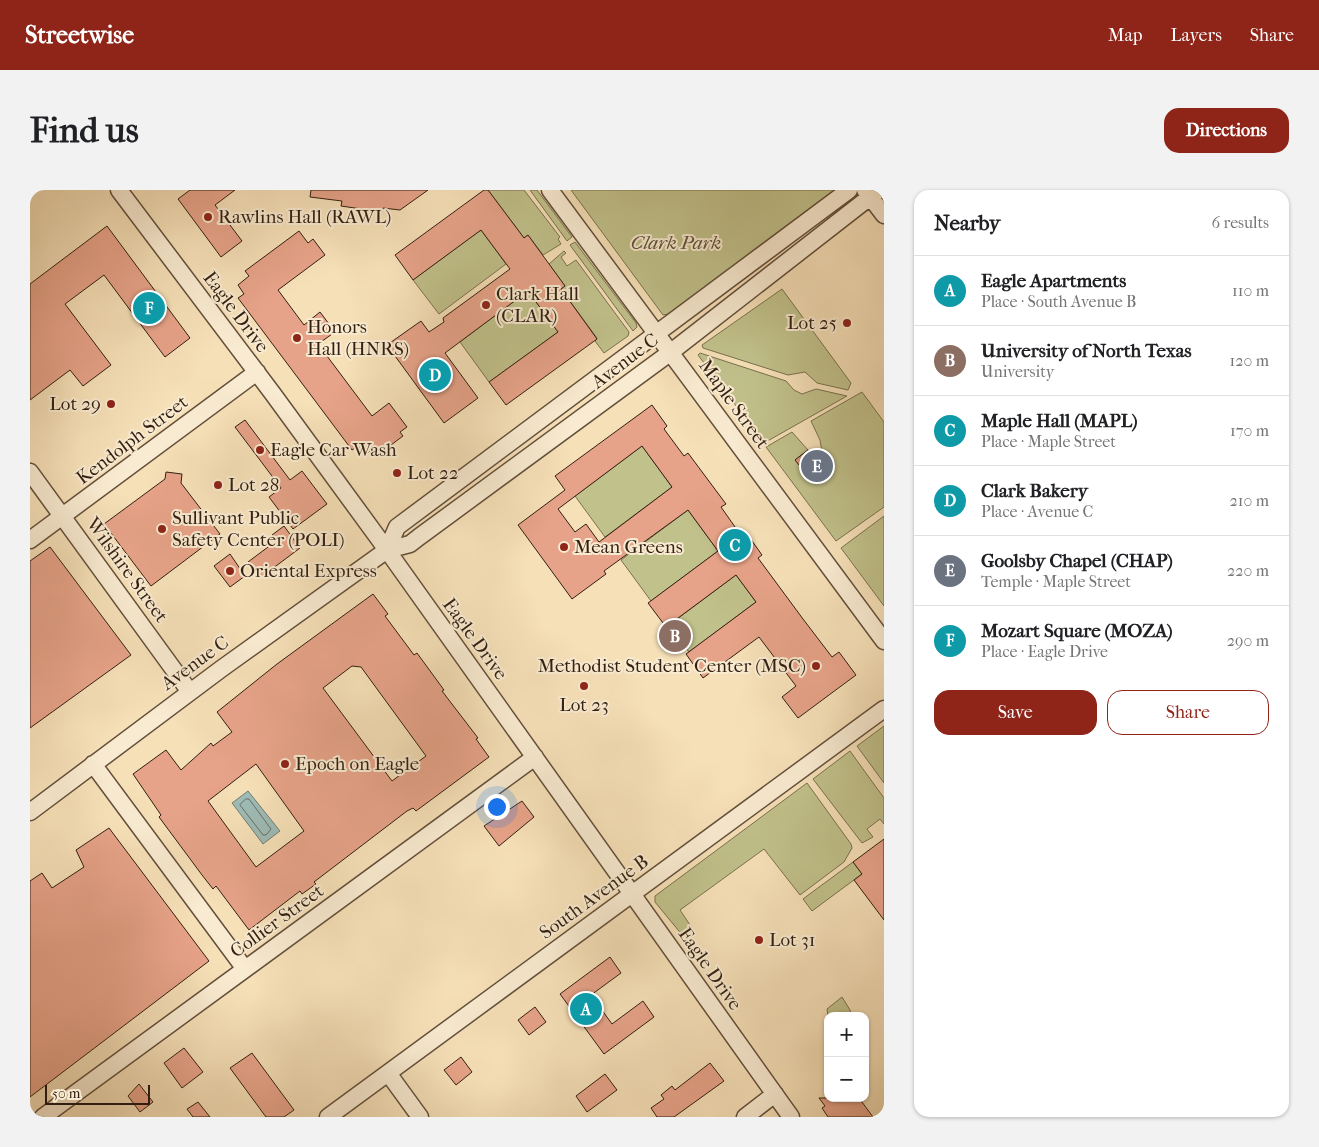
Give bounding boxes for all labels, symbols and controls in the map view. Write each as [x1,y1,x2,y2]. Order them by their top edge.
text: Streetwise [25,21,134,49]
text: Map [1108,25,1142,46]
text: Layers [1170,25,1222,46]
text: Share [1250,25,1294,46]
button: Directions [1164,108,1289,153]
text: Find us [30,110,139,151]
place label: Rawlins Hall (RAWL) [218,206,391,228]
marker: Rawlins Hall (RAWL) [202,211,214,223]
text: Nearby [934,211,1000,235]
text: 6 results [1211,213,1269,232]
park label: Clark Park [631,232,721,254]
street label: Eagle Drive [198,267,274,357]
text: Eagle Apartments [981,270,1126,292]
text: A [945,281,955,300]
text: 110 m [1232,281,1269,300]
place label: Clark Hall (CLAR) [496,283,579,327]
pin: F [133,289,165,327]
text: Place · South Avenue B [981,292,1136,311]
marker: Clark Hall (CLAR) [480,299,492,311]
place label: Lot 25 [787,312,837,334]
place label: Honors Hall (HNRS) [307,316,409,360]
marker: Lot 25 [841,317,853,329]
street label: Avenue C [586,329,663,394]
marker: Honors Hall (HNRS) [291,332,303,344]
text: University of North Texas [981,340,1192,362]
text: B [945,351,955,370]
text: 120 m [1230,351,1269,370]
street label: Maple Street [694,355,774,453]
pin: D [419,356,451,394]
text: University [981,362,1054,381]
street label: Kendolph Street [72,391,192,489]
place label: Lot 29 [49,393,101,415]
marker: Lot 29 [105,398,117,410]
text: Maple Hall (MAPL) [981,410,1137,432]
text: C [945,421,955,440]
text: 170 m [1230,421,1269,440]
text: Place · Maple Street [981,432,1116,451]
place label: Eagle Car Wash [270,439,397,461]
marker: Eagle Car Wash [254,444,266,456]
pin: E [801,447,833,485]
place label: Lot 22 [407,462,459,484]
marker: Lot 22 [391,467,403,479]
place label: Lot 28 [228,474,279,496]
marker: Lot 28 [212,479,224,491]
text: Clark Bakery [981,480,1088,502]
text: D [944,491,956,510]
text: 210 m [1230,491,1269,510]
text: Place · Avenue C [981,502,1093,521]
place label: Sullivant Public Safety Center (POLI) [172,507,344,551]
street label: Wilshire Street [81,512,173,627]
marker: Sullivant Public Safety Center (POLI) [156,523,168,535]
pin: C [719,526,751,564]
place label: Mean Greens [574,536,683,558]
marker: Mean Greens [558,541,570,553]
text: Goolsby Chapel (CHAP) [981,550,1173,572]
place label: Oriental Express [240,560,377,582]
text: E [945,561,955,580]
text: 220 m [1227,561,1269,580]
marker: Oriental Express [224,565,236,577]
text: Temple · Maple Street [981,572,1131,591]
street label: Eagle Drive [438,594,512,684]
pin: B [659,617,691,655]
text: Mozart Square (MOZA) [981,620,1173,642]
street label: Avenue C [156,631,233,695]
text: F [946,631,954,650]
text: 290 m [1227,631,1269,650]
text: Place · Eagle Drive [981,642,1108,661]
place label: Methodist Student Center (MSC) [538,655,806,677]
marker: Methodist Student Center (MSC) [810,660,822,672]
marker: Lot 23 [578,680,590,692]
button: Save [934,690,1097,735]
button: Share [1107,690,1269,735]
place label: Lot 23 [559,694,609,716]
place label: Epoch on Eagle [295,753,419,775]
marker: Epoch on Eagle [279,758,291,770]
your location [484,794,510,820]
street label: South Avenue B [535,850,653,944]
street label: Collier Street [226,880,328,962]
street label: Eagle Drive [674,924,746,1014]
place label: Lot 31 [769,929,816,951]
marker: Lot 31 [753,934,765,946]
pin: A [570,990,602,1028]
map controls [824,1012,869,1102]
button: + [824,1012,869,1057]
button: − [824,1057,869,1102]
scale bar [45,1082,150,1105]
text: 50 m [52,1085,80,1102]

